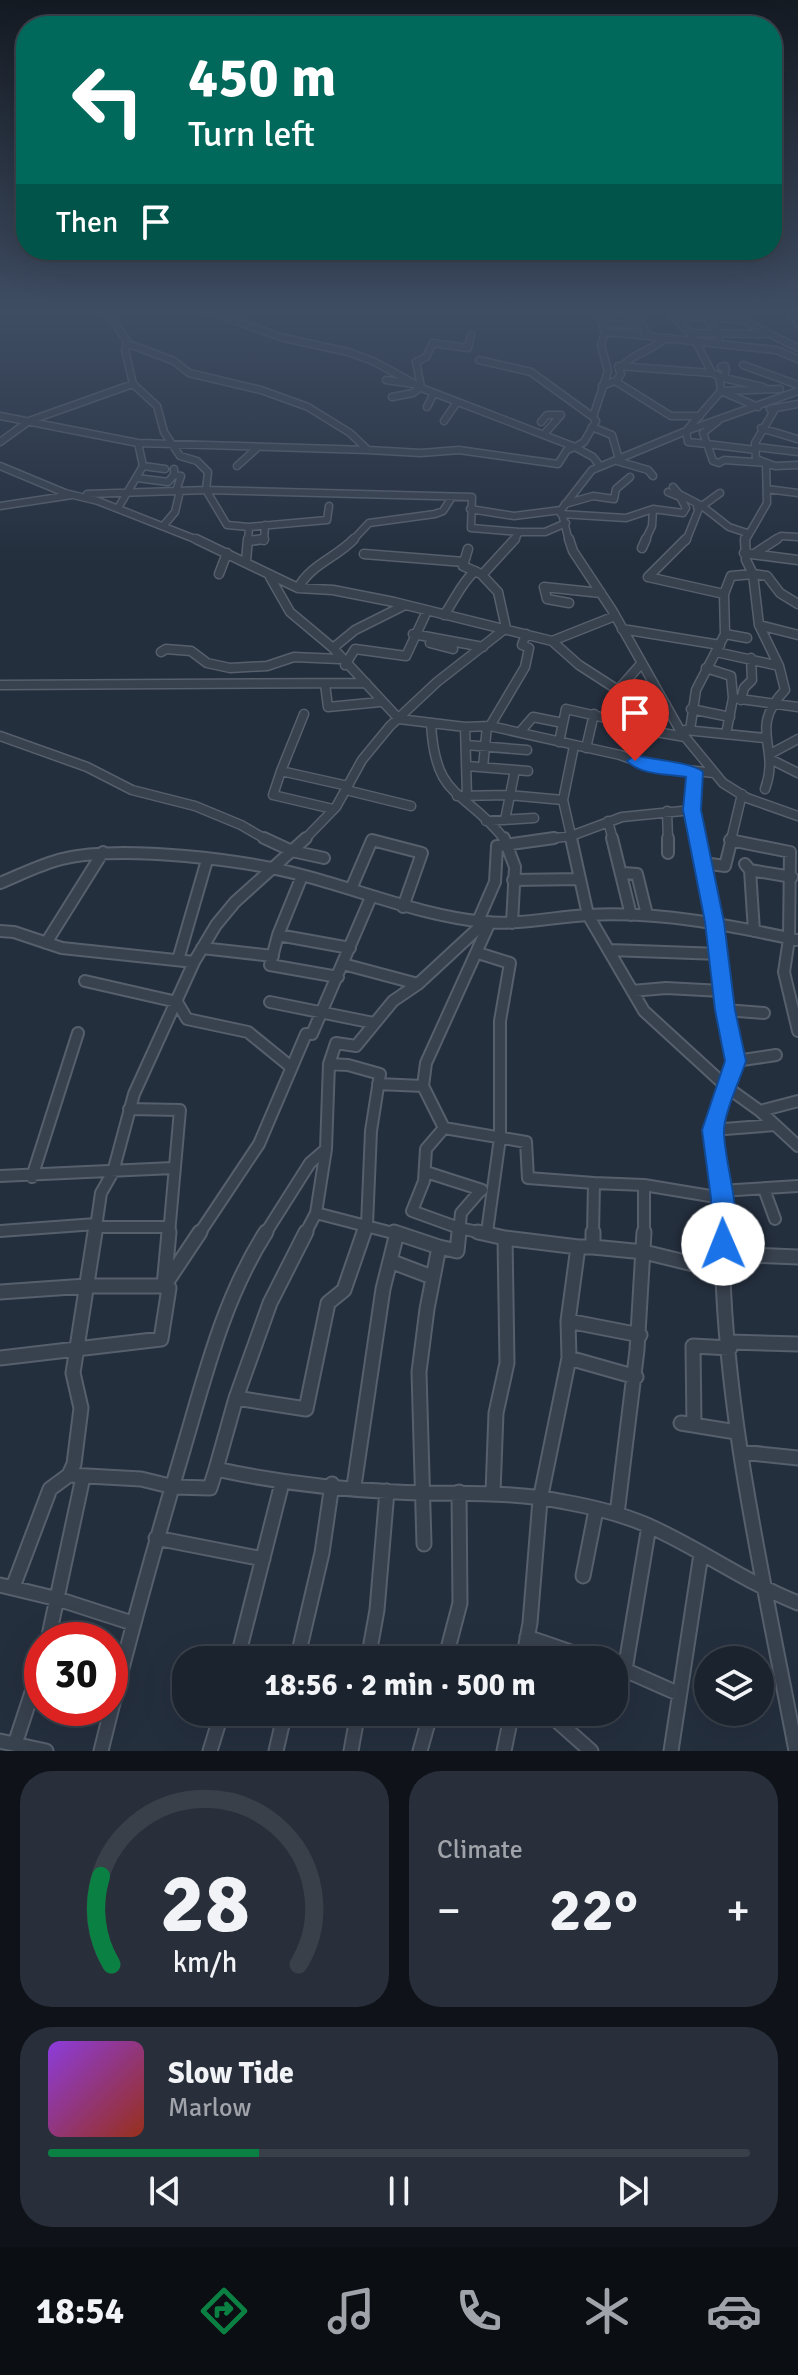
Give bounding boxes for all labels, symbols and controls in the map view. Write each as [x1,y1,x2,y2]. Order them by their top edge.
text: 450 m [188,43,336,112]
icon: left [56,48,160,152]
text: Turn left [188,112,315,157]
icon: arrive [134,200,178,244]
text: Then [56,204,118,241]
pin [601,679,669,761]
icon: arrive [613,691,657,735]
position arrow [681,1202,765,1286]
speed limit sign: 30 [24,1622,128,1726]
map controls [694,1646,774,1726]
button: layers [694,1646,774,1726]
text: 18:56 · 2 min · 500 m [264,1667,536,1704]
text: Climate [437,1834,523,1866]
text: 28 [160,1853,249,1955]
text: 22° [549,1874,638,1948]
text: − [437,1884,461,1938]
text: + [726,1884,750,1938]
text: km/h [172,1945,237,1980]
text: Slow Tide [168,2055,294,2092]
text: Marlow [168,2092,251,2124]
icon: previous [143,2169,187,2213]
icon: pause [377,2169,421,2213]
icon: next [611,2169,655,2213]
icon: directions [196,2283,252,2339]
icon: music [323,2283,379,2339]
icon: phone [451,2283,507,2339]
icon: climate [579,2283,635,2339]
icon: car [706,2283,762,2339]
text: 18:54 [36,2289,124,2334]

